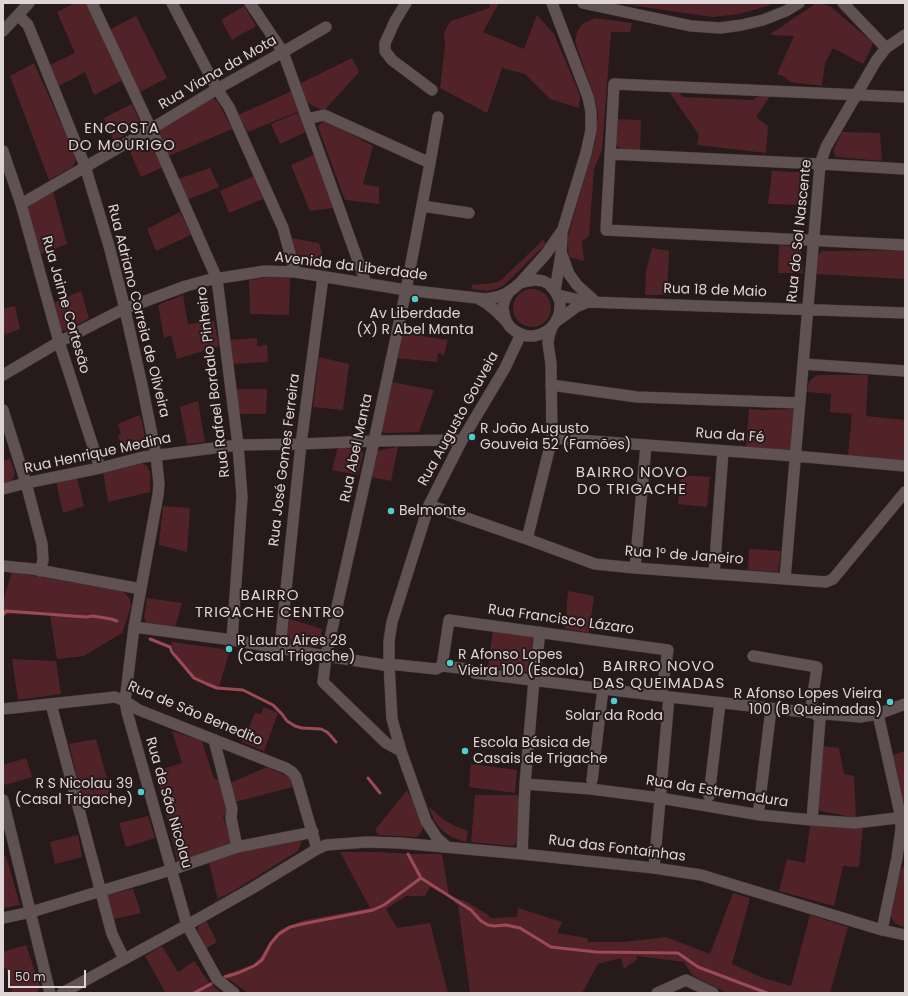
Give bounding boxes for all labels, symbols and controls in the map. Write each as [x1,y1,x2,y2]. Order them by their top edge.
street label: Rua Viana da Mota [156,32,280,114]
district label: ENCOSTA DO MOURIGO [68,120,176,155]
street label: Rua do Sol Nascente [784,159,816,303]
street label: Rua Adriano Correia de Oliveira [103,203,173,419]
street label: Rua Jaime Cortesão [37,234,93,376]
street label: Avenida da Liberdade [274,249,428,285]
street label: Rua 18 de Maio [663,281,767,301]
street label: Rua Rafael Bordalo Pinheiro [194,286,234,478]
marker: Av Liberdade (X) R Abel Manta [410,294,420,304]
place label: Av Liberdade (X) R Abel Manta [356,306,474,338]
street label: Rua Augusto Gouveia [415,349,503,489]
street label: Rua José Gomes Ferreira [266,373,304,547]
street label: Rua Abel Manta [337,392,377,504]
place label: R João Augusto Gouveia 52 (Famões) [480,421,631,454]
street label: Rua da Fé [695,425,765,447]
street label: Rua Henrique Medina [23,430,173,478]
marker: R João Augusto Gouveia 52 (Famões) [467,432,477,442]
district label: BAIRRO NOVO DO TRIGACHE [576,464,688,499]
place label: Belmonte [399,503,466,519]
marker: Belmonte [386,506,396,516]
street label: Rua 1º de Janeiro [624,543,744,569]
district label: BAIRRO TRIGACHE CENTRO [195,587,345,622]
street label: Rua Francisco Lázaro [487,601,635,639]
place label: R Laura Aires 28 (Casal Trigache) [237,633,355,666]
marker: R Laura Aires 28 (Casal Trigache) [224,644,234,654]
place label: R Afonso Lopes Vieira 100 (Escola) [458,647,585,680]
marker: R Afonso Lopes Vieira 100 (Escola) [445,658,455,668]
district label: BAIRRO NOVO DAS QUEIMADAS [593,658,725,693]
street label: Rua de São Benedito [125,678,265,750]
place label: R Afonso Lopes Vieira 100 (B Queimadas) [734,686,882,718]
marker: Solar da Roda [609,696,619,706]
marker: R Afonso Lopes Vieira 100 (B Queimadas) [885,697,895,707]
place label: Solar da Roda [565,708,663,724]
place label: Escola Básica de Casais de Trigache [473,735,608,768]
street label: Rua de São Nicolau [141,736,195,870]
marker: Escola Básica de Casais de Trigache [460,746,470,756]
street label: Rua da Estremadura [645,772,789,812]
place label: R S Nicolau 39 (Casal Trigache) [15,776,133,808]
marker: R S Nicolau 39 (Casal Trigache) [136,787,146,797]
street label: Rua das Fontaínhas [547,832,687,866]
scale bar [10,962,88,988]
text: 50 m [15,968,46,985]

